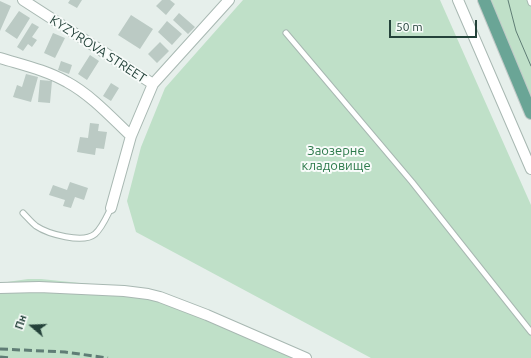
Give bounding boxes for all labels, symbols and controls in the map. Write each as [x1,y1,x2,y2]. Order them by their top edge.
street label: KYZYROVA STREET [47,12,149,86]
scale bar [391,12,479,38]
text: 50 m [396,20,423,33]
park label: Заозерне кладовище [301,143,371,174]
north arrow [12,306,52,346]
text: Пн [13,313,29,331]

